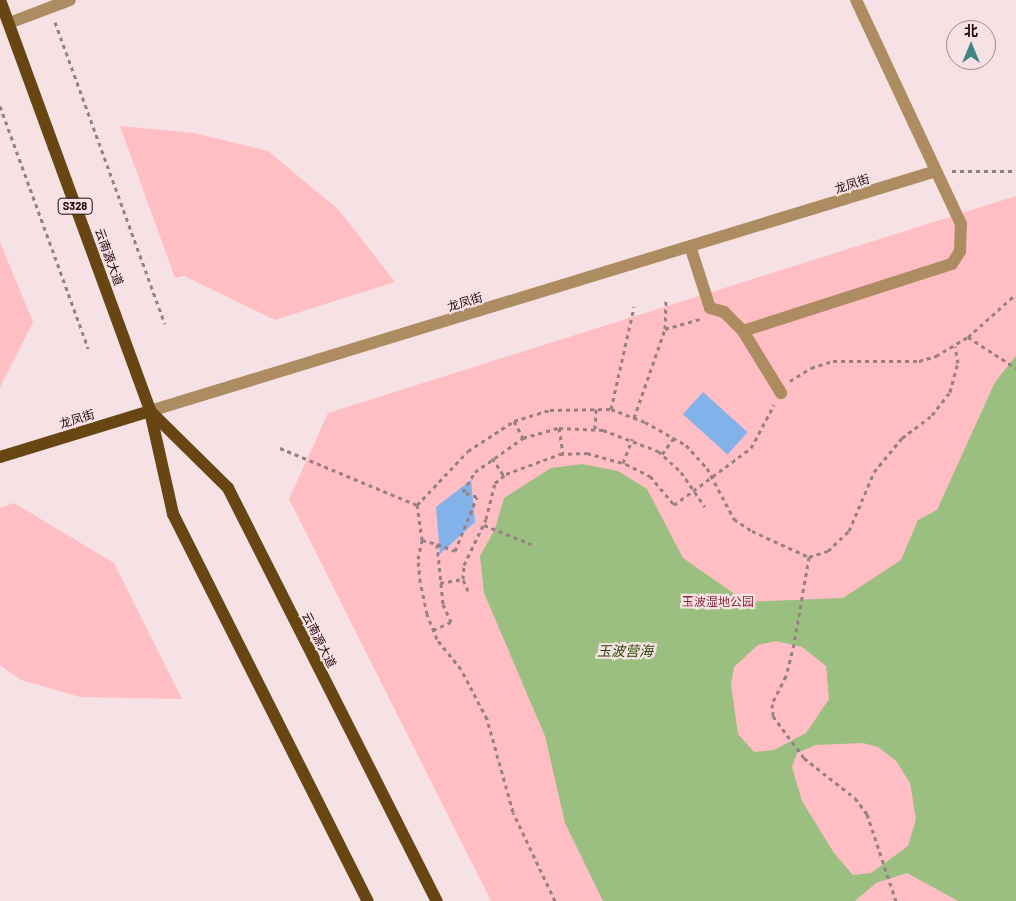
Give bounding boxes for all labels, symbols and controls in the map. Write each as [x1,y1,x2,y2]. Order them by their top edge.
north arrow [946,20,996,70]
text: 北 [964,22,978,39]
street label: 龙凤街 [833,172,871,196]
road number: S328 [58,198,92,215]
street label: 云南源大道 [92,226,126,288]
street label: 龙凤街 [446,290,484,314]
street label: 龙凤街 [58,407,96,431]
park label: 玉波湿地公园 [682,595,754,609]
street label: 云南源大道 [299,610,339,670]
water label: 玉波营海 [597,643,653,659]

